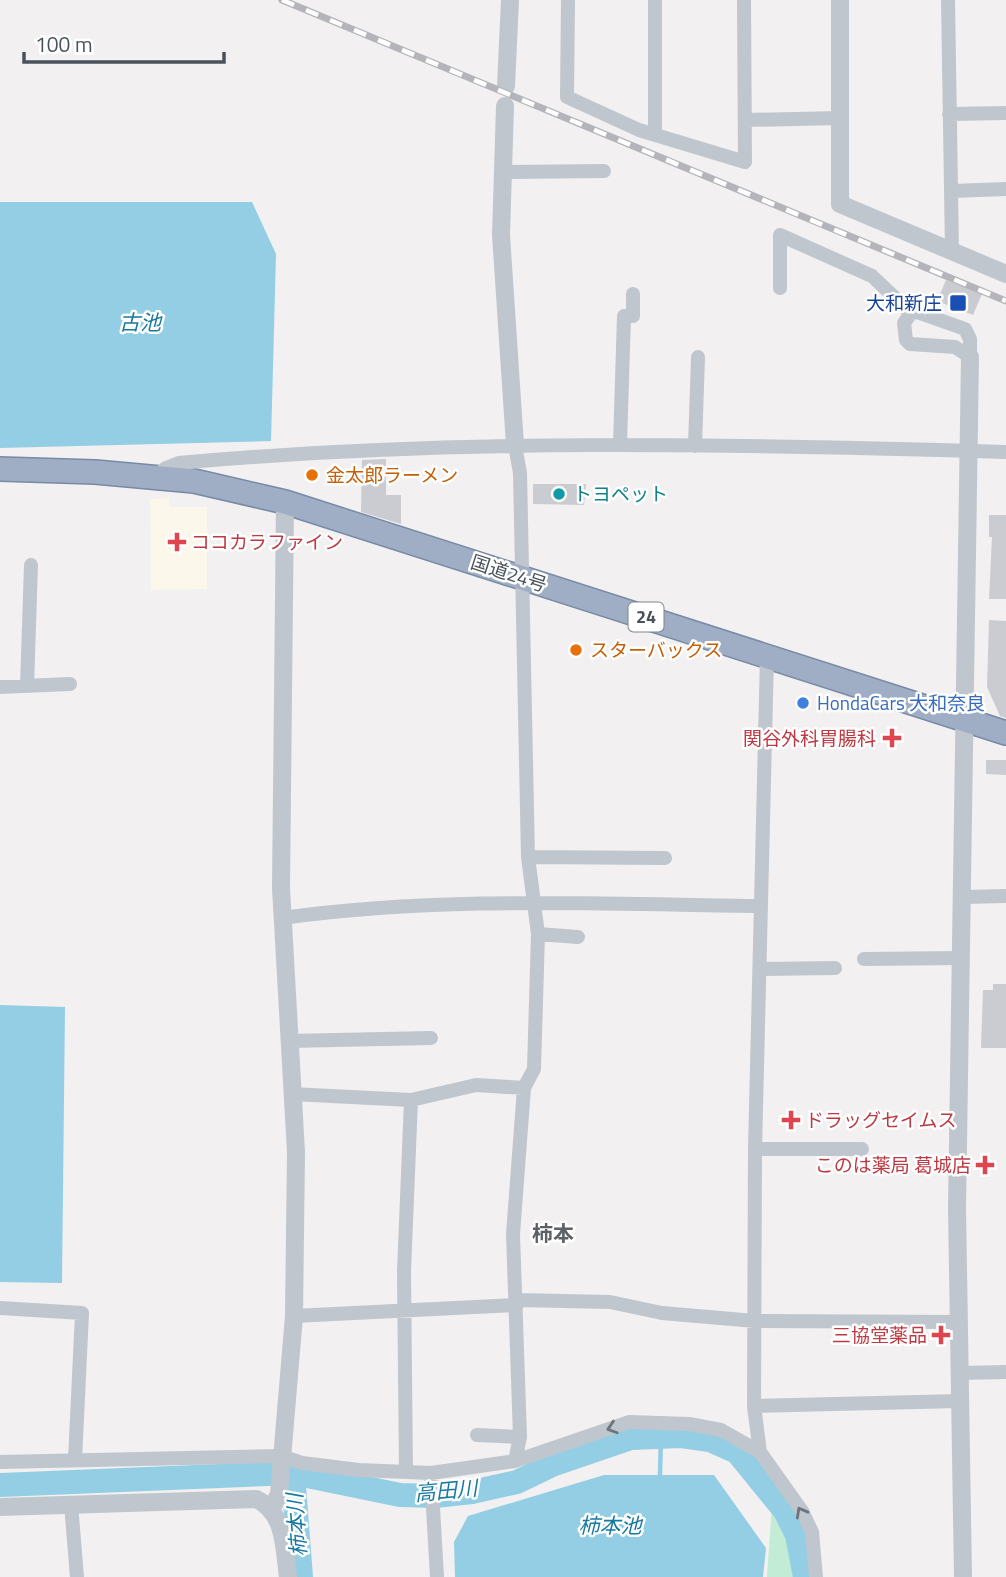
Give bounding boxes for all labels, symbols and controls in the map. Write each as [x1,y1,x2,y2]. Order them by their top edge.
scale bar [24,21,224,65]
text: 100 m [35,28,92,60]
place label: 大和新庄 [866,288,942,317]
marker: 大和新庄 [948,293,968,313]
water label: 古池 [119,306,163,338]
place label: 金太郎ラーメン [326,460,458,489]
marker: 金太郎ラーメン [304,467,320,483]
place label: トヨペット [573,479,668,508]
marker: トヨペット [551,486,567,502]
place label: ココカラファイン [191,527,343,556]
marker: ココカラファイン [169,534,185,550]
street label: 国道24号 [467,547,551,598]
road number: 24 [628,602,664,632]
place label: スターバックス [590,635,722,664]
marker: スターバックス [568,642,584,658]
place label: HondaCars 大和奈良 [817,688,985,717]
marker: HondaCars 大和奈良 [795,695,811,711]
place label: 関谷外科胃腸科 [743,723,876,752]
marker: 関谷外科胃腸科 [882,728,902,748]
place label: ドラッグセイムス [805,1105,957,1134]
marker: ドラッグセイムス [783,1112,799,1128]
place label: このは薬局 葛城店 [815,1150,971,1179]
marker: このは薬局 葛城店 [977,1157,993,1173]
district label: 柿本 [532,1217,574,1249]
place label: 三協堂薬品 [832,1320,927,1349]
marker: 三協堂薬品 [933,1327,949,1343]
one-way arrow [607,1419,619,1434]
water label: 高田川 [413,1471,481,1509]
water label: 柿本川 [278,1491,314,1558]
one-way arrow [796,1506,809,1519]
water label: 柿本池 [579,1509,643,1541]

